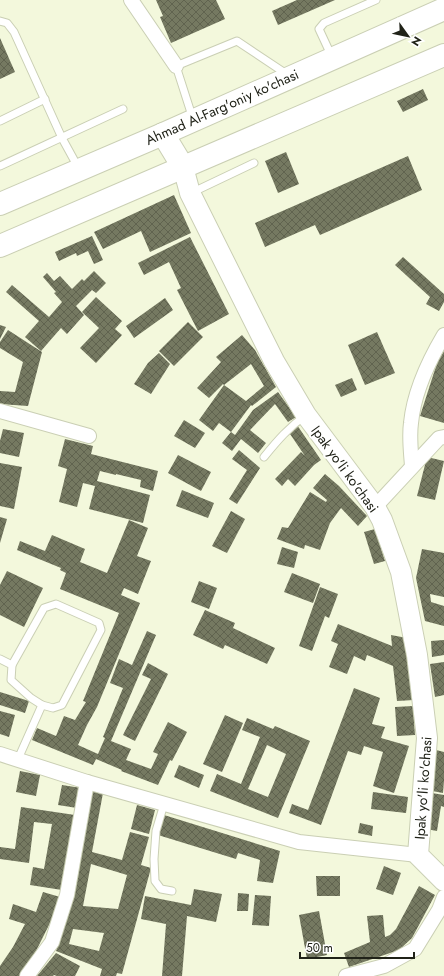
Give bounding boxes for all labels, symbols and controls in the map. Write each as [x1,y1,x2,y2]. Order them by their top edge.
north arrow [388,16,428,56]
text: N [407,33,425,49]
street label: Ahmad Al-Farg'oniy ko'chasi [142,64,302,150]
street label: Ipak yo'li ko'chasi [307,421,383,517]
street label: Ipak yo'li ko'chasi [409,736,437,840]
scale bar [300,934,414,960]
text: 50 m [306,939,333,957]

